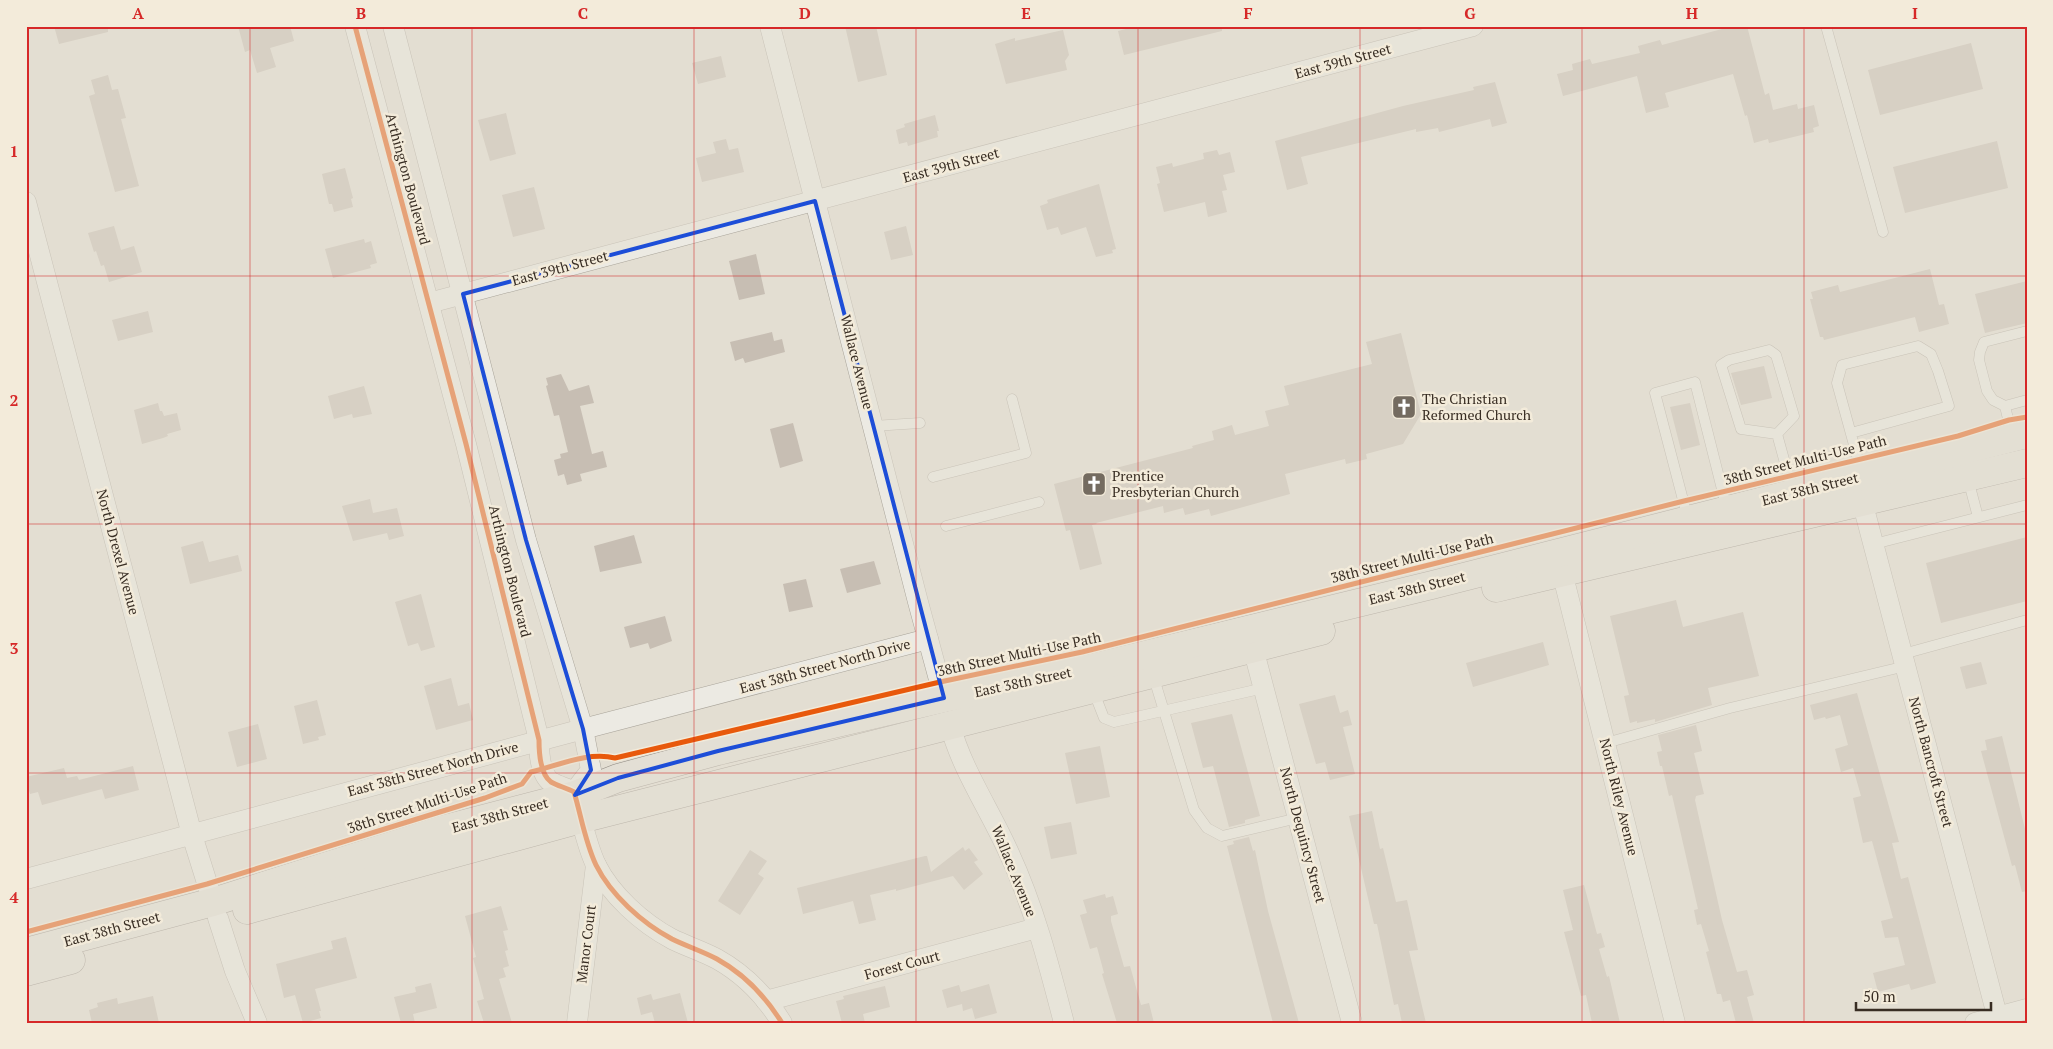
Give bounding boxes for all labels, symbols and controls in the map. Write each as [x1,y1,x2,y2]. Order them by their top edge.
text: A [132,2,144,24]
text: B [356,2,366,24]
text: C [578,2,588,24]
text: D [799,2,811,24]
text: E [1021,2,1031,24]
text: F [1243,2,1253,24]
text: G [1464,2,1476,24]
text: H [1686,2,1698,24]
text: I [1912,2,1918,24]
street label: East 39th Street [1293,38,1394,83]
street label: Arthington Boulevard [382,111,435,247]
text: 1 [9,140,19,162]
street label: East 39th Street [901,142,1002,187]
street label: East 39th Street [510,245,611,290]
street label: Wallace Avenue [837,313,878,411]
text: 2 [9,389,19,411]
place label: The Christian Reformed Church [1422,389,1531,424]
church icon: The Christian Reformed Church [1391,394,1417,420]
street label: 38th Street Multi-Use Path [1722,430,1888,489]
place label: Prentice Presbyterian Church [1112,466,1239,501]
street label: East 38th Street [1760,467,1861,510]
church icon: Prentice Presbyterian Church [1081,471,1107,497]
street label: North Drexel Avenue [93,487,144,617]
street label: Arthington Boulevard [485,503,536,639]
street label: 38th Street Multi-Use Path [1329,528,1495,587]
street label: East 38th Street [1367,566,1468,609]
street label: 38th Street Multi-Use Path [935,627,1103,680]
street label: East 38th Street North Drive [737,634,912,697]
text: 3 [9,637,19,659]
street label: East 38th Street [973,662,1074,701]
street label: North Bancroft Street [1905,694,1958,830]
street label: North Riley Avenue [1596,736,1643,858]
street label: East 38th Street North Drive [345,737,520,800]
street label: North Dequincy Street [1276,765,1331,906]
street label: 38th Street Multi-Use Path [345,768,509,837]
street label: East 38th Street [450,792,551,837]
street label: Wallace Avenue [987,822,1041,919]
text: 4 [9,886,19,908]
street label: Manor Court [571,903,600,984]
street label: East 38th Street [62,906,163,951]
street label: Forest Court [862,945,943,984]
scale bar [1856,979,1990,1011]
text: 50 m [1863,986,1896,1006]

